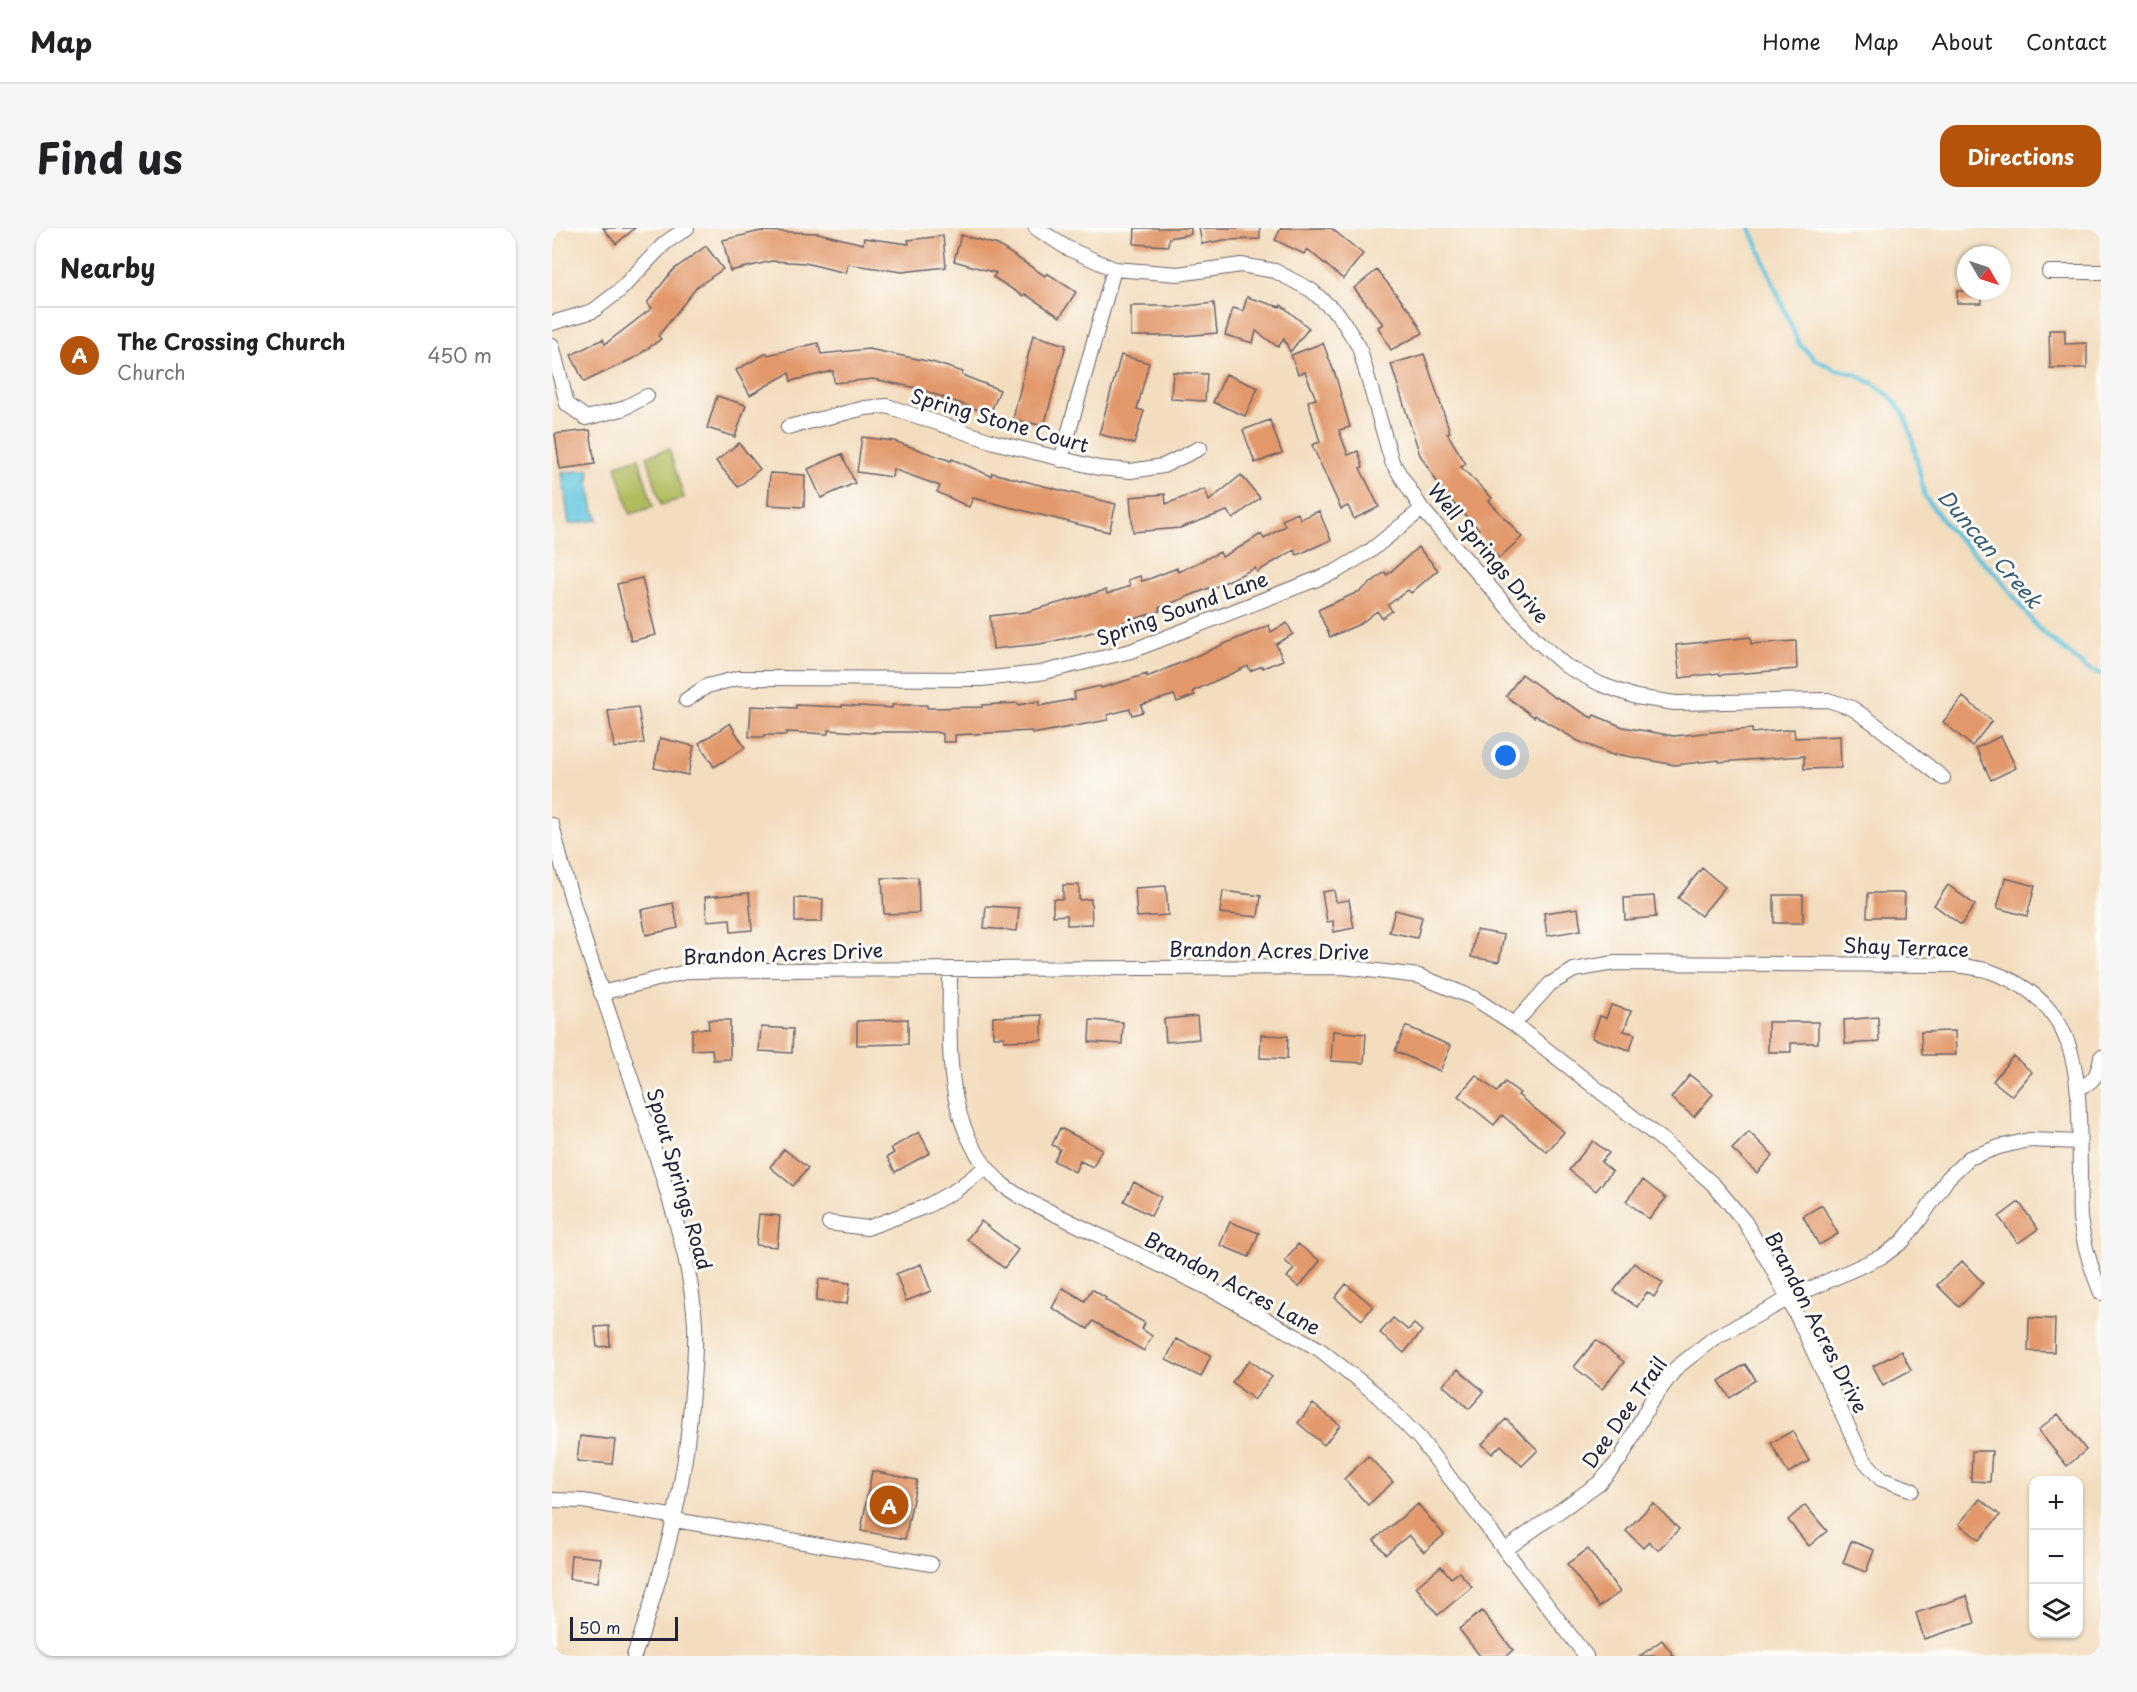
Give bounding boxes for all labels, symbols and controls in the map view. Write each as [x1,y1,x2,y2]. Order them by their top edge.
text: Map [30,20,92,63]
text: Home [1762,25,1821,57]
text: Map [1854,25,1899,57]
text: About [1932,25,1993,57]
text: Contact [2026,25,2107,57]
text: Find us [36,125,183,188]
button: Directions [1940,125,2101,187]
north arrow [1957,246,2011,300]
text: Nearby [60,248,155,287]
text: The Crossing Church [117,324,345,357]
text: A [72,340,87,370]
text: 450 m [427,340,492,370]
text: Church [117,357,186,387]
street label: Spring Stone Court [908,380,1092,460]
street label: Well Springs Drive [1421,476,1557,630]
water label: Duncan Creek [1931,481,2051,616]
street label: Spring Sound Lane [1092,563,1272,653]
your location [1491,741,1520,770]
street label: Shay Terrace [1842,930,1970,964]
street label: Brandon Acres Drive [1169,933,1369,967]
street label: Brandon Acres Drive [682,935,884,971]
street label: Spout Springs Road [640,1085,720,1273]
street label: Brandon Acres Lane [1139,1224,1327,1342]
street label: Brandon Acres Drive [1758,1226,1876,1418]
street label: Dee Dee Trail [1574,1350,1674,1474]
map controls [2029,1476,2083,1638]
button: + [2029,1476,2083,1530]
pin: A [870,1482,908,1528]
button: − [2029,1530,2083,1584]
button: layers [2029,1584,2083,1638]
scale bar [570,1614,678,1642]
text: 50 m [579,1615,620,1639]

